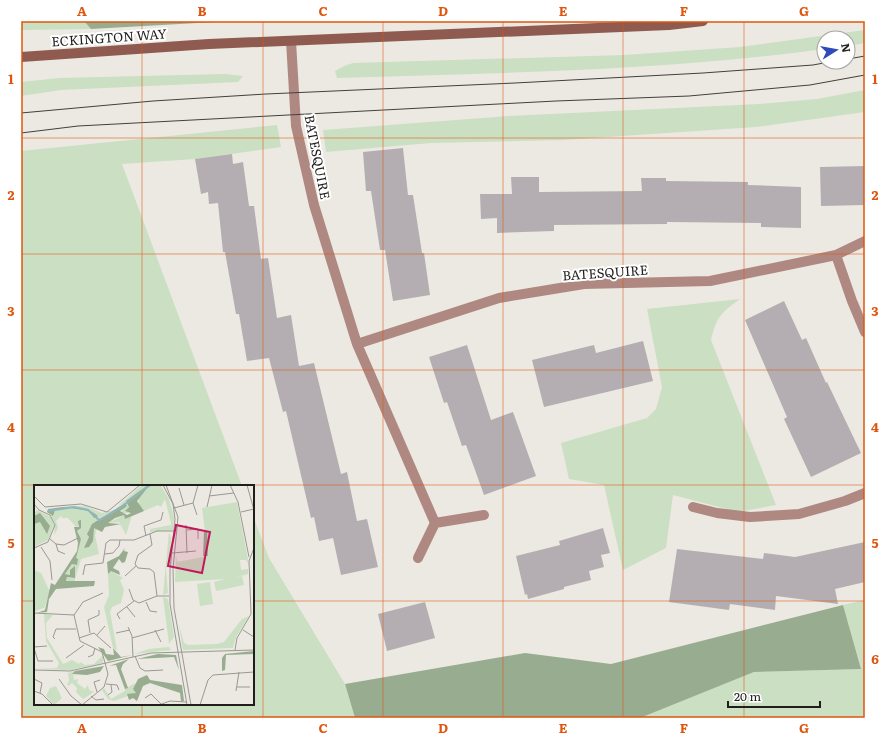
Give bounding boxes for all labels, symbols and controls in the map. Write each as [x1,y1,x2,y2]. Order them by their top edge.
text: A [77,1,87,20]
text: B [198,1,207,20]
text: C [318,1,328,20]
text: D [438,1,448,20]
text: E [559,1,568,20]
text: F [680,1,688,20]
text: G [799,1,809,20]
street label: ECKINGTON WAY [51,23,168,51]
north arrow [816,30,856,70]
text: N [838,42,856,54]
text: 1 [8,69,14,88]
text: 1 [872,69,878,88]
street label: BATESQUIRE [300,113,336,201]
text: 2 [8,185,15,204]
text: 2 [872,185,879,204]
street label: BATESQUIRE [562,260,648,284]
text: 3 [7,301,15,320]
text: 3 [871,301,879,320]
text: 4 [7,417,15,436]
text: 4 [871,417,879,436]
inset map [34,485,254,705]
text: 5 [7,533,15,552]
text: 5 [871,533,879,552]
text: 6 [7,649,15,668]
text: 6 [871,649,879,668]
scale bar [728,683,820,709]
text: 20 m [734,687,761,705]
text: A [77,718,87,737]
text: B [198,718,207,737]
text: C [318,718,328,737]
text: D [438,718,448,737]
text: E [559,718,568,737]
text: F [680,718,688,737]
text: G [799,718,809,737]

